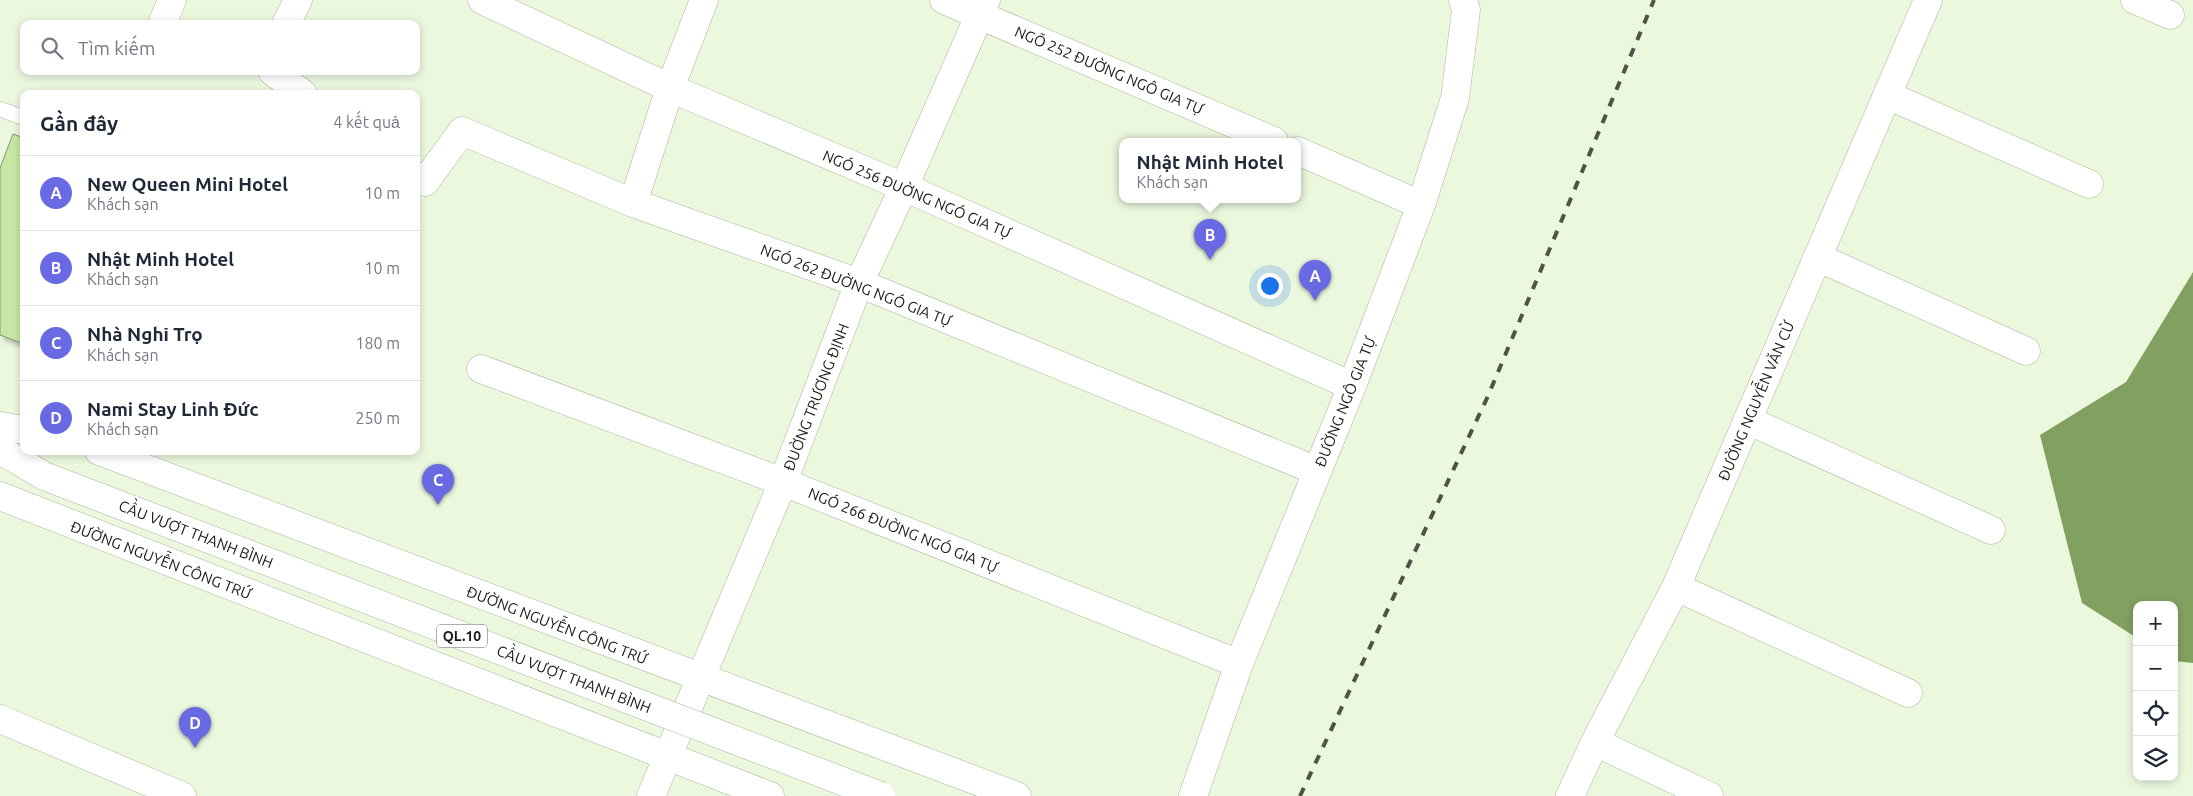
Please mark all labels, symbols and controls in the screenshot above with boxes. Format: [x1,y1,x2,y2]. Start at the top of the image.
search box [20,20,420,75]
street label: NGÕ 252 ĐƯỜNG NGÔ GIA TỰ [1012,22,1207,118]
icon: search [38,34,66,62]
text: Tìm kiếm [78,37,155,59]
text: Gần đây [40,111,118,135]
text: 4 kết quả [333,113,400,131]
popup [1119,138,1301,203]
street label: NGÓ 256 ĐUỜNG NGÓ GIA TỰ [820,146,1014,242]
text: Nhật Minh Hotel [1136,151,1284,173]
text: New Queen Mini Hotel [87,173,288,195]
text: Khách sạn [1136,173,1208,191]
text: A [50,184,62,202]
text: 10 m [364,184,400,202]
text: Khách sạn [87,195,159,213]
pin: B [1194,219,1226,260]
street label: NGÓ 262 ĐUỜNG NGÓ GIA TỰ [758,240,954,329]
text: Nhật Minh Hotel [87,248,234,270]
text: B [51,259,61,277]
text: 10 m [364,259,400,277]
pin: A [1299,260,1331,301]
text: Khách sạn [87,270,159,288]
your location [1257,273,1283,299]
street label: ĐƯỜNG NGUYỄN VĂN CỪ [1711,317,1798,483]
street label: ĐUỜNG TRƯƠNG ĐỊNH [779,321,852,473]
text: Nhà Nghỉ Trọ [87,323,203,345]
text: C [51,334,61,352]
text: 180 m [355,334,400,352]
street label: ĐƯỜNG NGÔ GIA TỰ [1311,334,1379,469]
text: Khách sạn [87,346,159,364]
text: Nami Stay Linh Đức [87,398,259,420]
text: D [50,409,62,427]
text: 250 m [355,409,400,427]
text: Khách sạn [87,420,159,438]
pin: C [422,464,454,505]
street label: NGÓ 266 ĐUỜNG NGÓ GIA TỰ [806,484,1001,576]
street label: CẦU VƯỢT THANH BÌNH [116,493,277,571]
street label: ĐƯỜNG NGUYỄN CÔNG TRỨ [68,514,256,603]
street label: ĐƯỜNG NGUYỄN CÔNG TRỨ [464,579,652,668]
map controls [2133,601,2178,781]
button: + [2133,601,2178,646]
road number: QL.10 [437,624,487,648]
street label: CẦU VƯỢT THANH BÌNH [494,638,655,716]
button: − [2133,646,2178,691]
button: locate [2133,691,2178,736]
pin: D [179,707,211,748]
button: layers [2133,736,2178,781]

